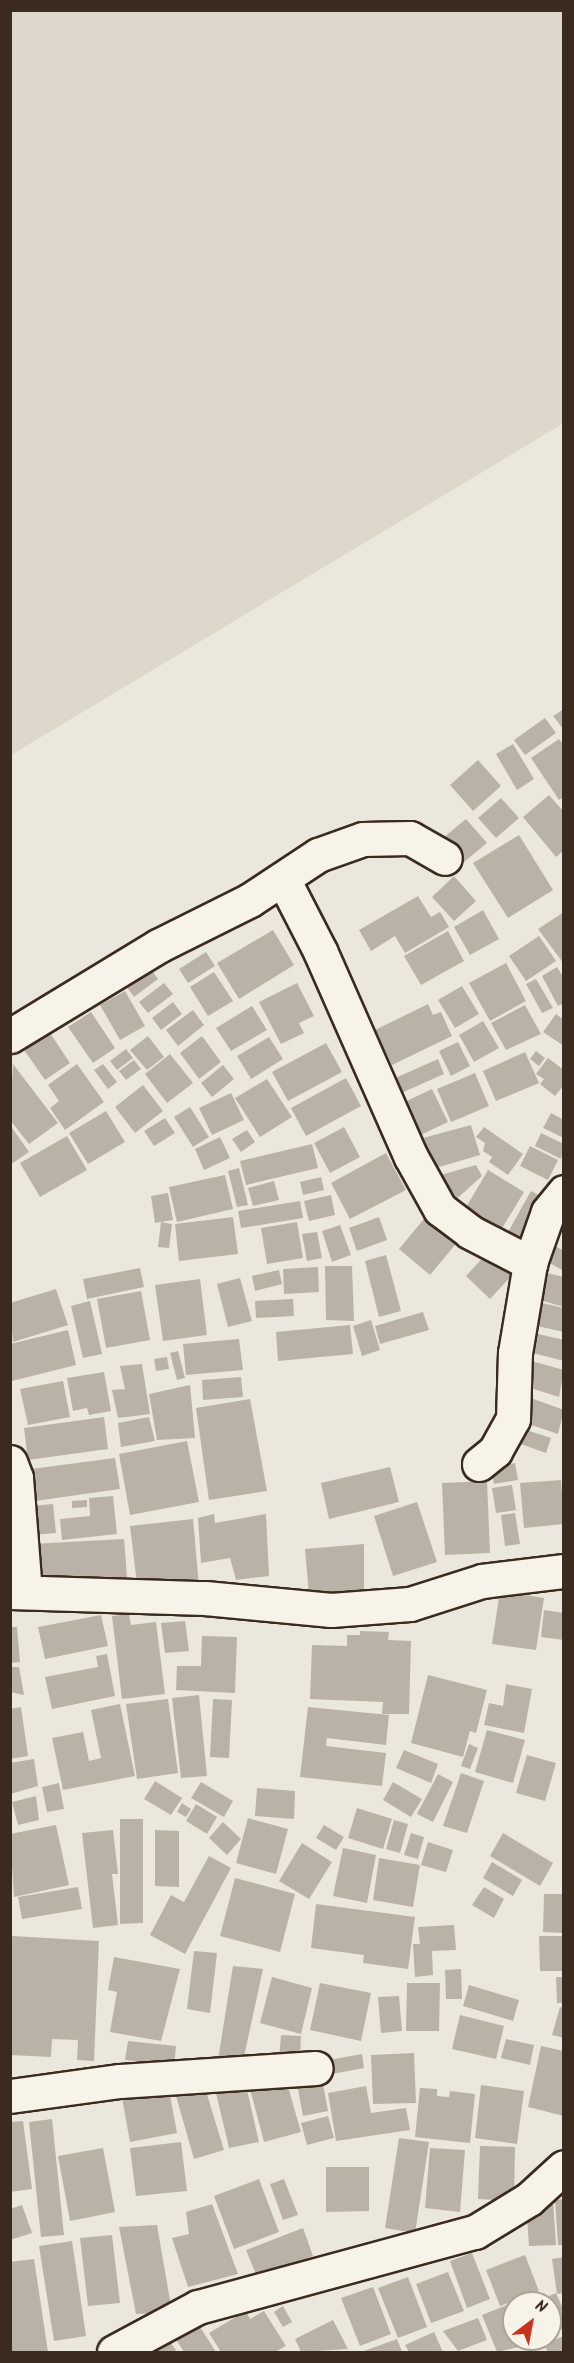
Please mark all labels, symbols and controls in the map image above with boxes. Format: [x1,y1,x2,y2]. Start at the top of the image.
north arrow [502,2291,562,2351]
text: N [530,2294,552,2320]

